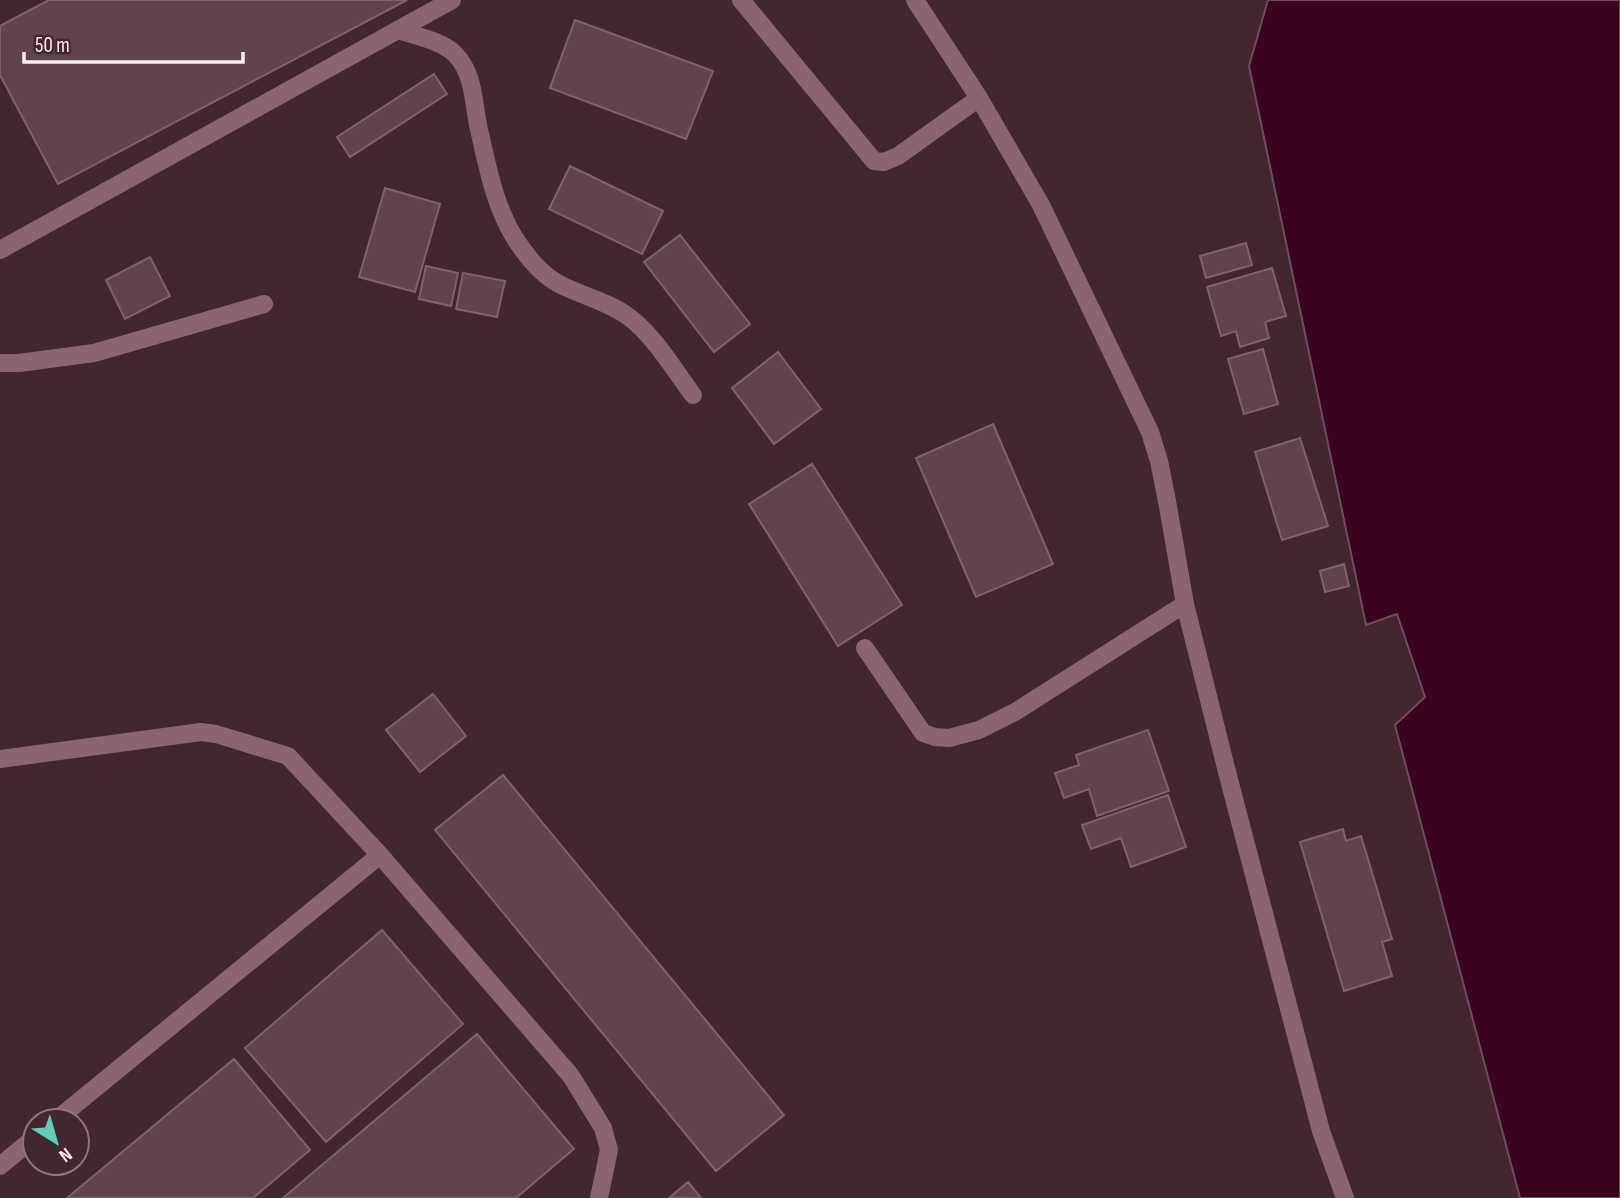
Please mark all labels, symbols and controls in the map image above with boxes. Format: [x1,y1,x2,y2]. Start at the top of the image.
scale bar [24,21,243,65]
text: 50 m [35,33,70,58]
north arrow [21,1107,91,1177]
text: N [54,1142,76,1167]

